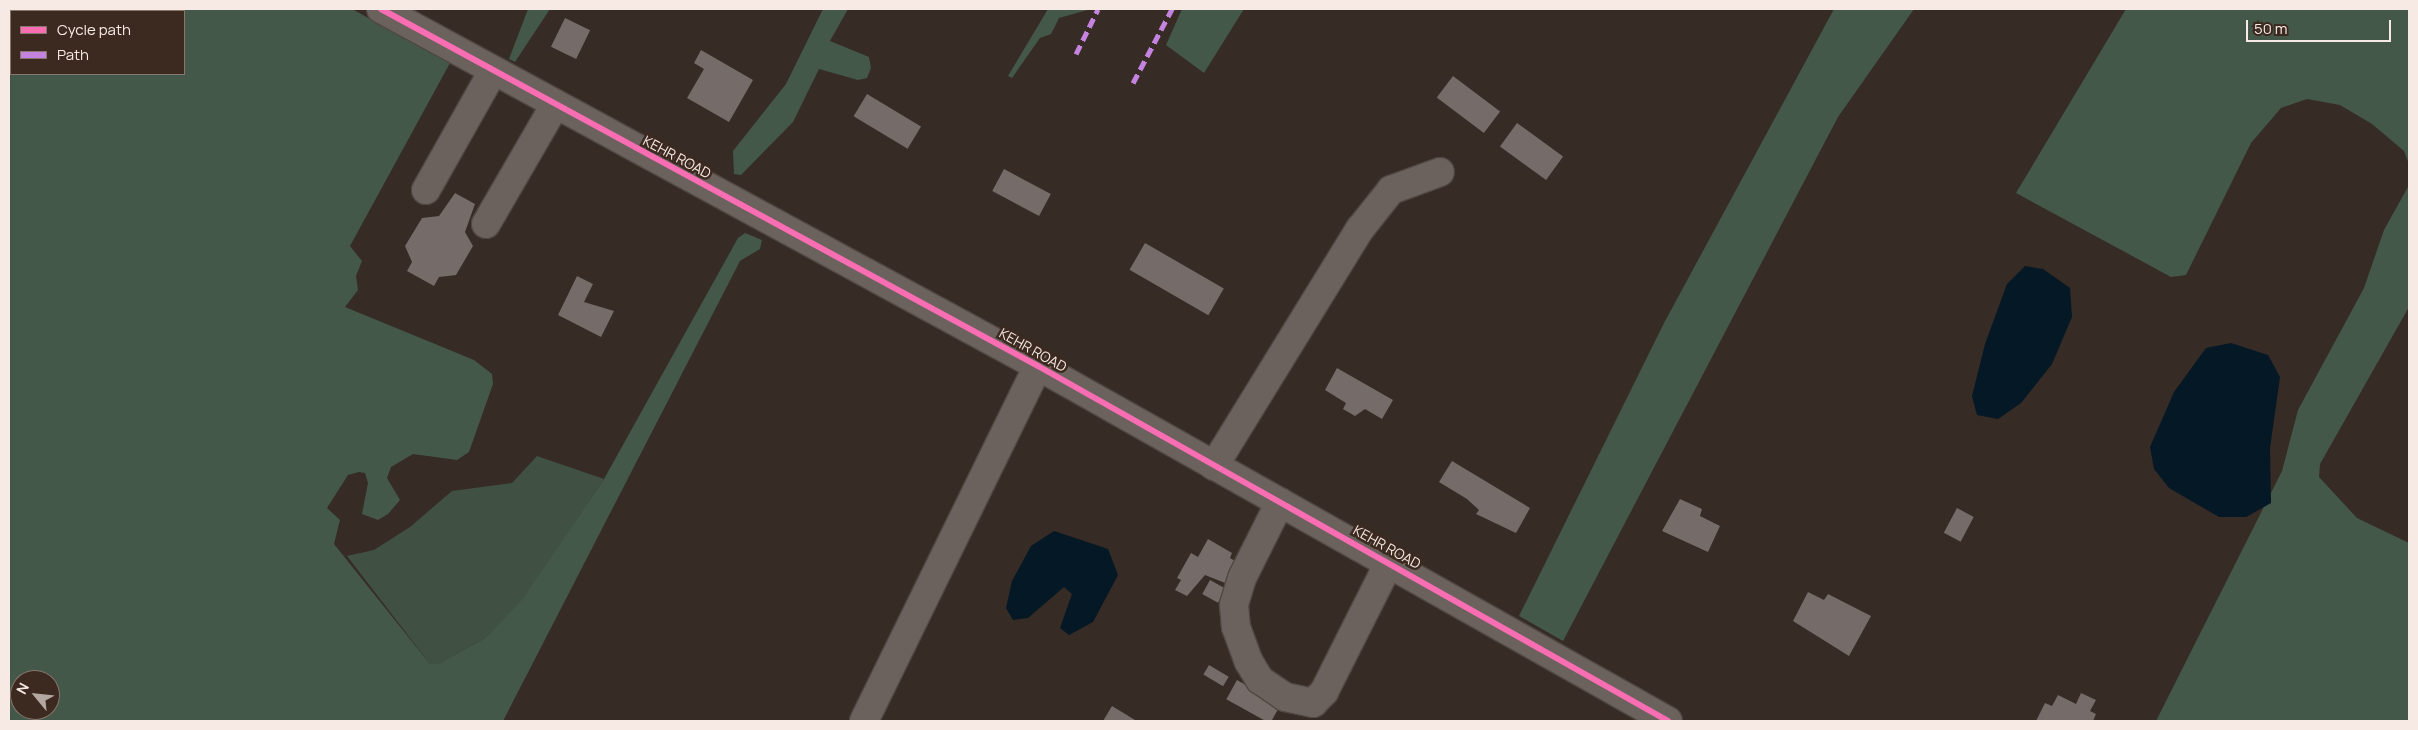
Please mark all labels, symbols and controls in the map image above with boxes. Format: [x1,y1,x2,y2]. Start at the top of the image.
legend [10,10,185,75]
scale bar [2248,10,2393,42]
text: 50 m [2254,18,2288,39]
text: Cycle path [57,19,131,40]
text: Path [57,44,89,65]
street label: KEHR ROAD [640,132,714,182]
street label: KEHR ROAD [996,325,1070,375]
street label: KEHR ROAD [1350,522,1424,572]
north arrow [10,670,60,720]
text: N [11,679,33,697]

